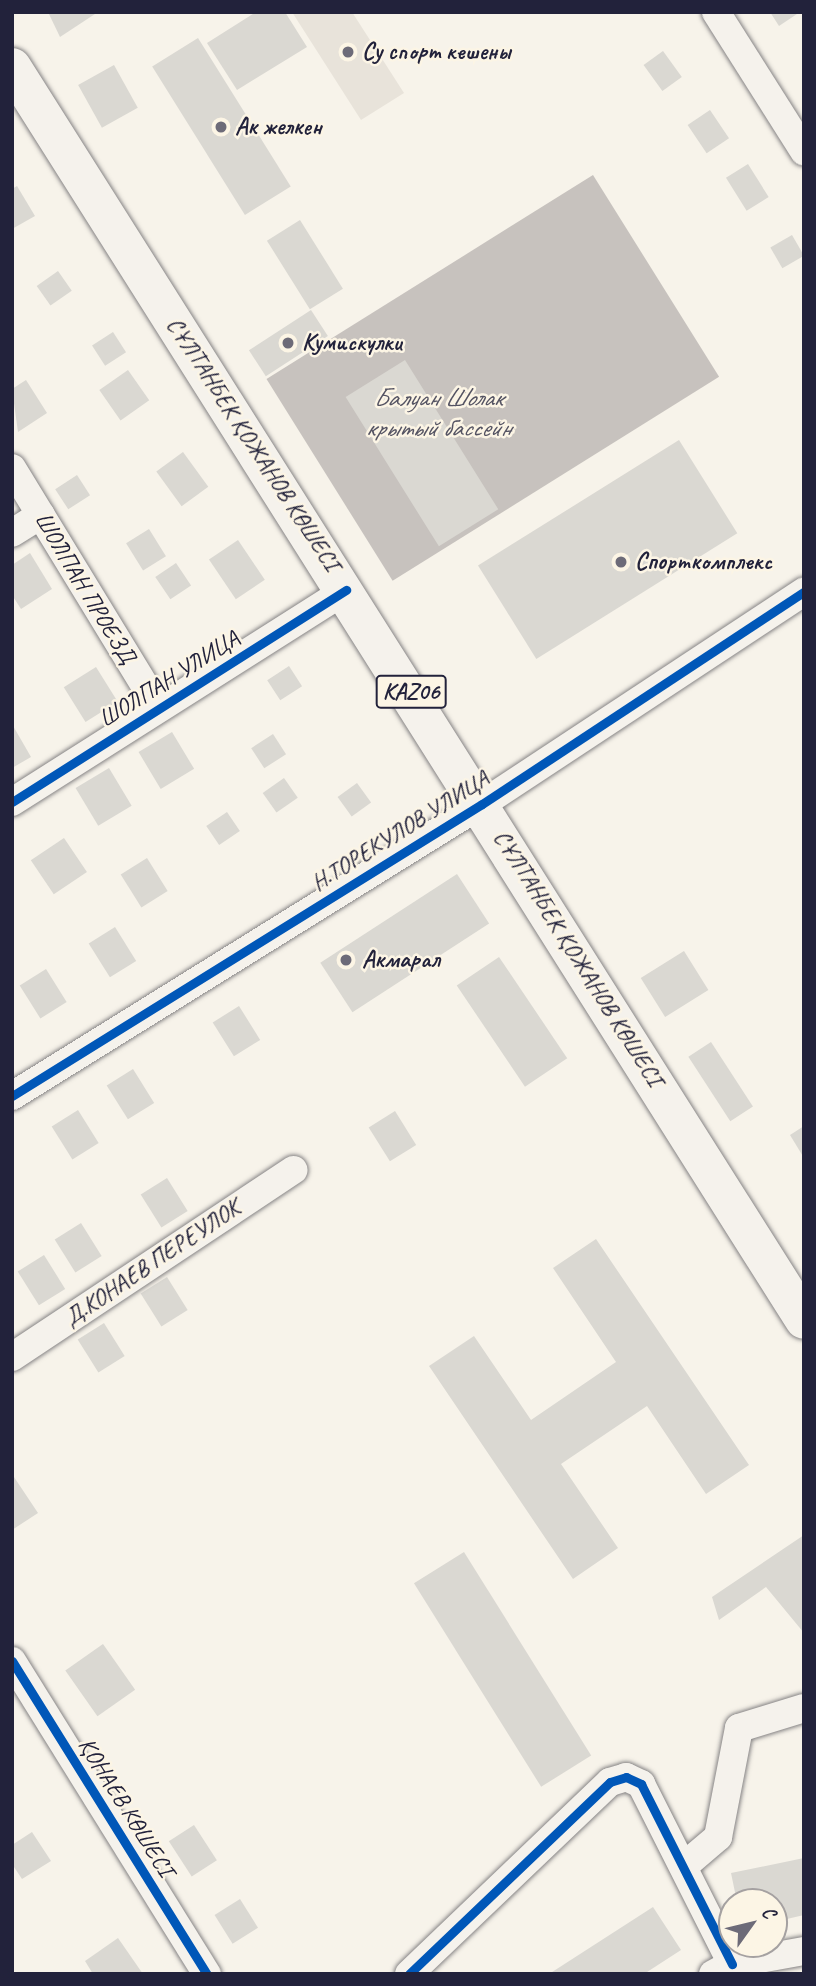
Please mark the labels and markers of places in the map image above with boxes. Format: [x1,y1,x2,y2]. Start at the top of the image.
place label: Су спорт кешены [362,38,509,66]
marker: Су спорт кешены [340,44,356,60]
place label: Ак желкен [235,113,321,141]
marker: Ак желкен [213,119,229,135]
place label: Кумискулки [302,329,402,357]
marker: Кумискулки [280,335,296,351]
place label: Спорткомплекс [635,548,772,576]
marker: Спорткомплекс [613,554,629,570]
place label: Акмарал [362,946,440,974]
marker: Акмарал [336,950,356,970]

